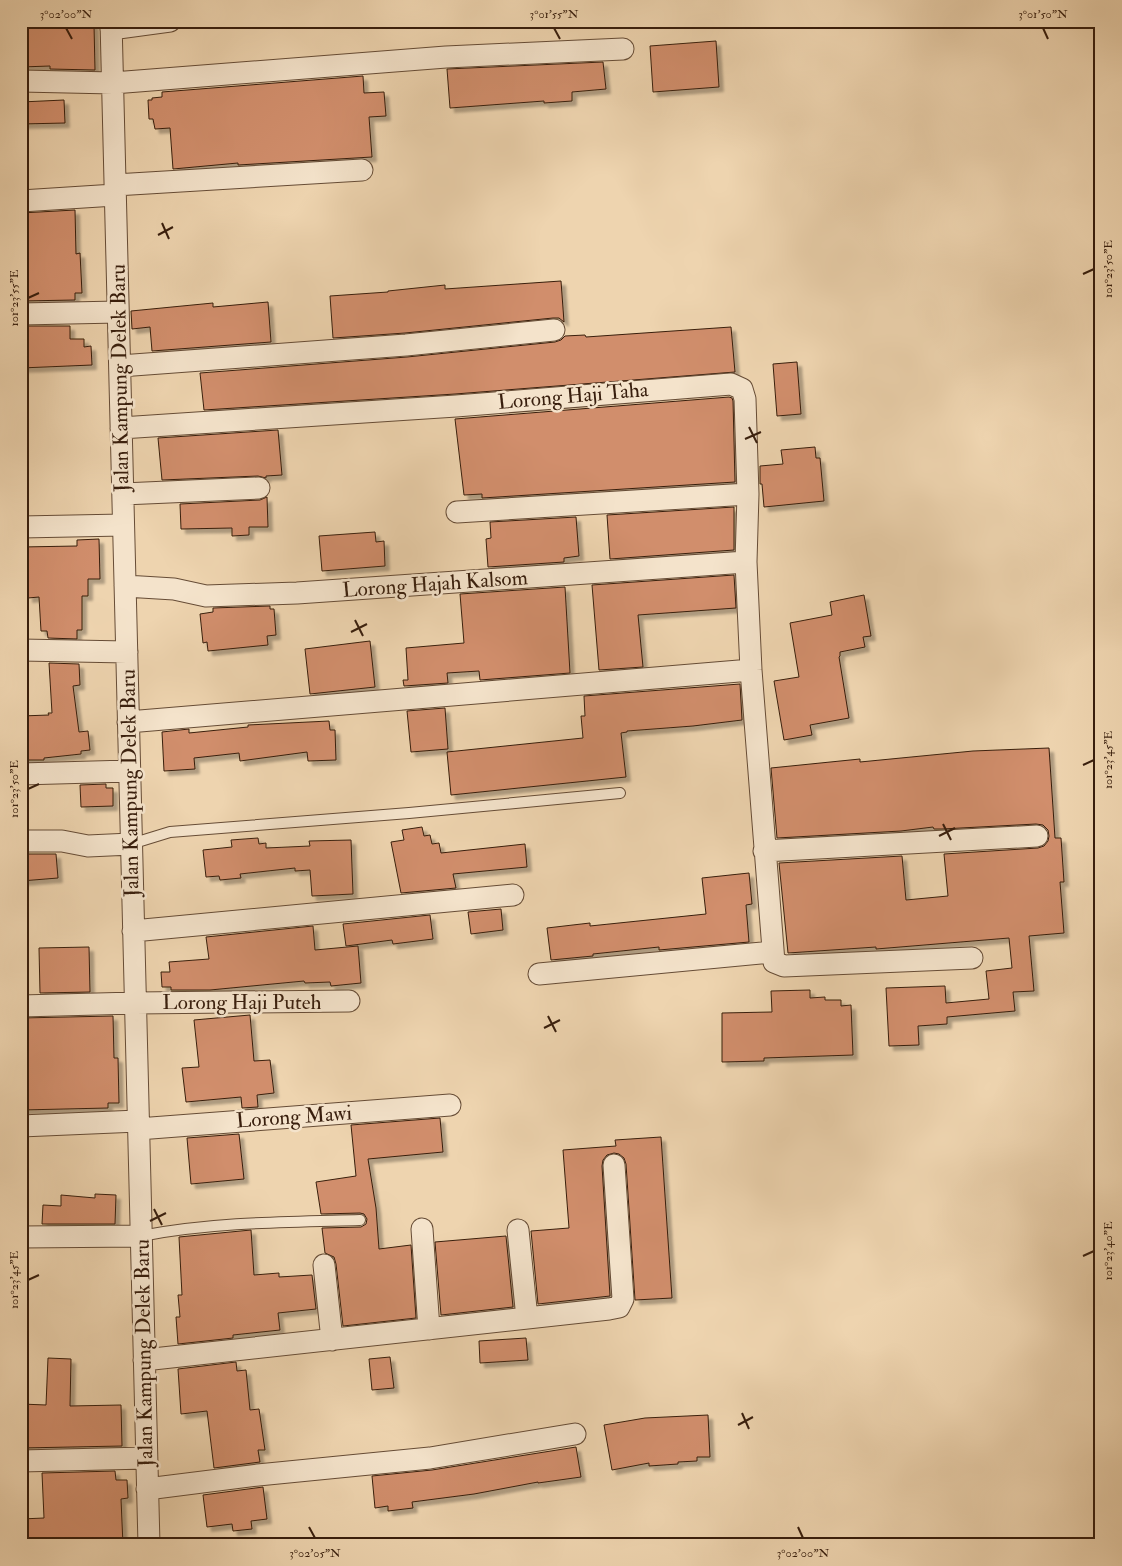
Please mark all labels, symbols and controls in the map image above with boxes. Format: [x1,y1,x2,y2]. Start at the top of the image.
text: 3°02'00"N [40,7,92,22]
text: 3°01'55"N [530,7,579,22]
text: 3°01'50"N [1018,7,1068,22]
text: 101°23'50"E [1101,240,1116,298]
street label: Jalan Kampung Delek Baru [105,264,136,493]
text: 101°23'55"E [7,269,22,327]
street label: Lorong Haji Taha [497,376,650,416]
street label: Lorong Hajah Kalsom [341,564,529,604]
street label: Jalan Kampung Delek Baru [115,669,146,898]
text: 101°23'45"E [1101,731,1116,789]
text: 101°23'50"E [7,760,22,818]
street label: Lorong Haji Puteh [162,989,322,1016]
street label: Lorong Mawi [235,1099,353,1135]
text: 101°23'40"E [1101,1221,1116,1281]
street label: Jalan Kampung Delek Baru [129,1239,160,1468]
text: 101°23'45"E [7,1251,22,1309]
text: 3°02'05"N [289,1546,341,1561]
text: 3°02'00"N [777,1546,829,1561]

